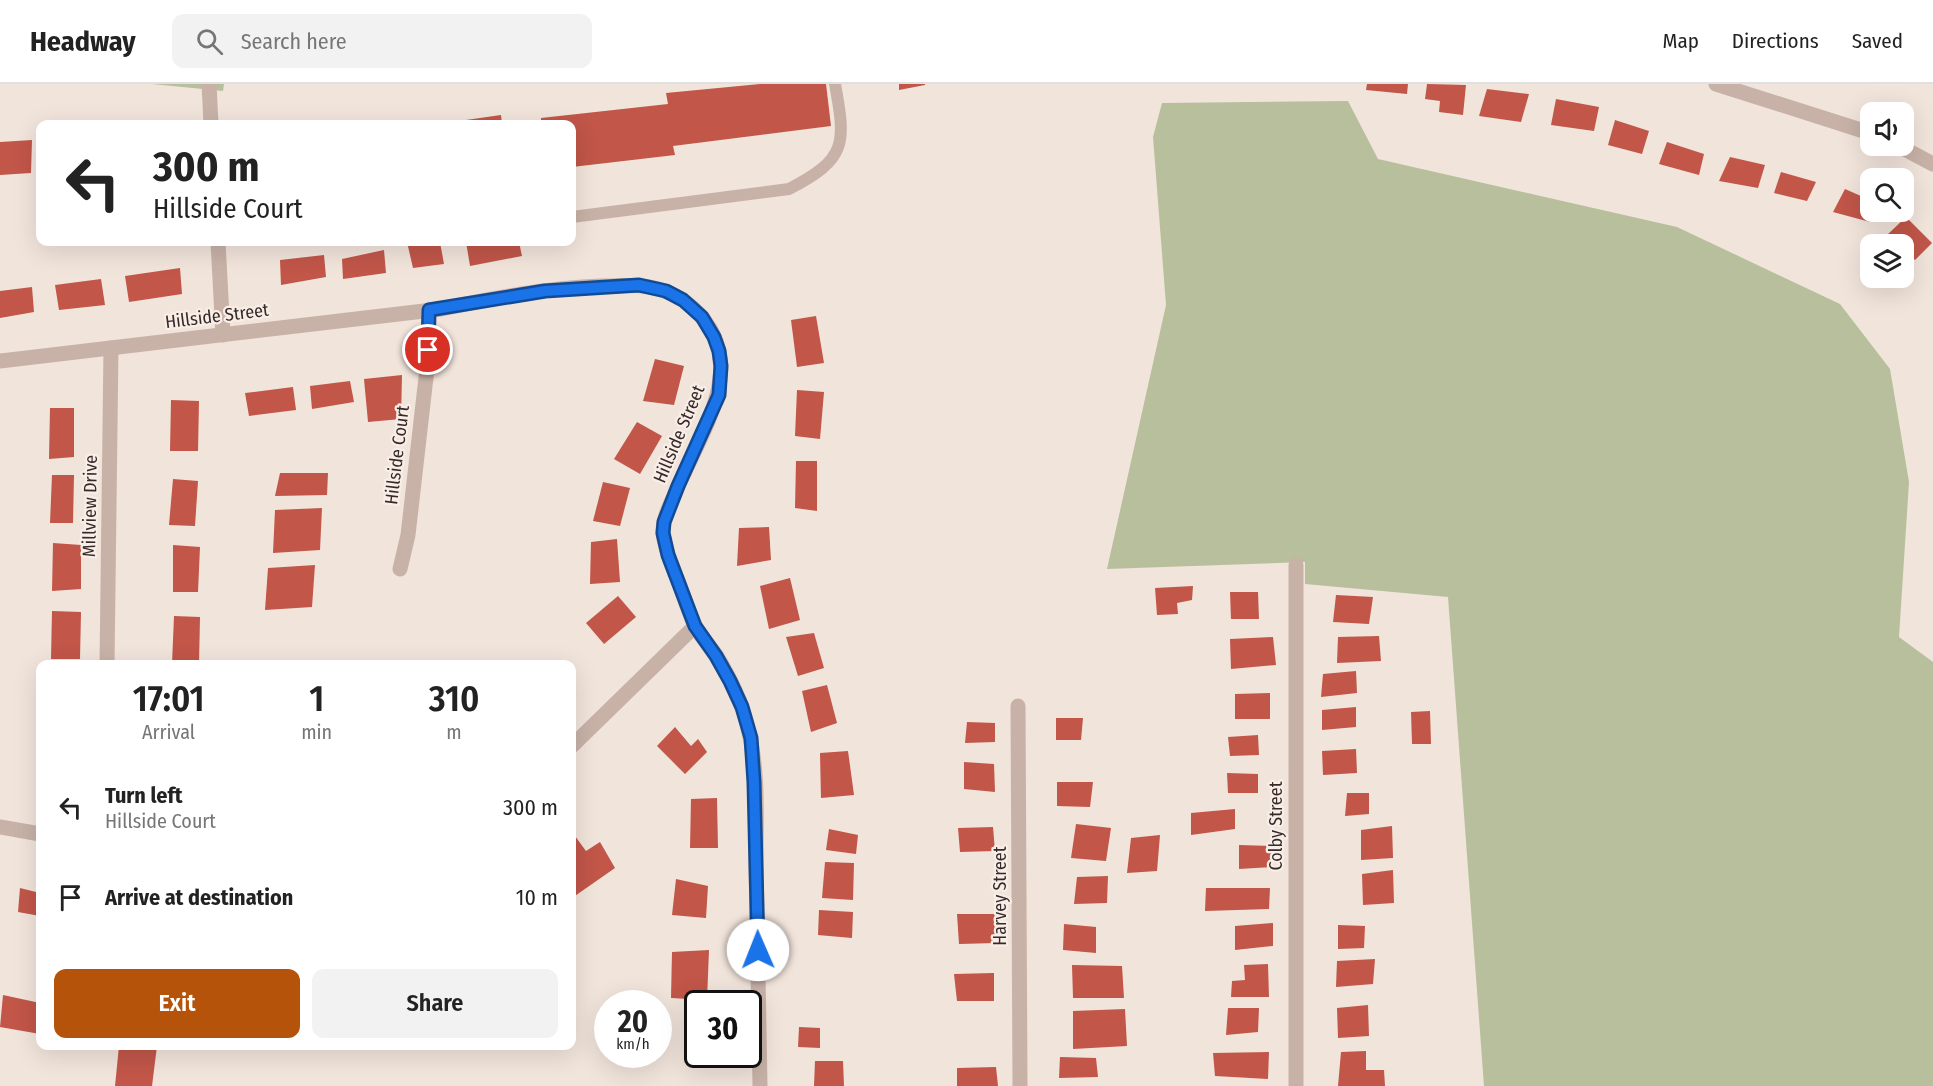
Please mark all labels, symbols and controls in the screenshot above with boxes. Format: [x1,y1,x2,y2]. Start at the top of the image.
search box [172,14,592,68]
text: Headway [30,25,136,58]
icon: search [193,25,226,58]
text: Search here [241,28,347,55]
text: Map [1662,28,1699,54]
text: Directions [1732,28,1819,54]
text: Saved [1852,28,1903,54]
map controls [1860,102,1914,288]
button: sound [1860,102,1914,156]
text: 300 m [153,142,260,192]
icon: left [54,144,132,222]
button: search [1860,168,1914,222]
text: Hillside Court [153,193,303,225]
button: layers [1860,234,1914,288]
street label: Hillside Street [164,299,270,333]
pin [402,324,453,375]
icon: arrive [411,333,444,366]
street label: Hillside Street [649,382,710,486]
street label: Hillside Court [380,404,414,506]
street label: Millview Drive [78,455,102,557]
text: 17:01 [133,677,205,721]
text: 1 [309,677,324,721]
text: 310 [429,677,479,721]
text: Arrival [142,720,195,744]
text: min [301,720,332,744]
text: m [446,720,462,744]
street label: Colby Street [1265,781,1287,871]
text: Turn left [105,782,183,809]
icon: left [54,791,87,824]
text: 300 m [503,794,558,821]
text: Hillside Court [105,809,216,833]
street label: Harvey Street [989,846,1011,946]
icon: arrive [54,881,87,914]
text: Arrive at destination [105,884,293,911]
text: 10 m [516,884,558,911]
position arrow [726,918,790,982]
button: Exit [54,969,300,1038]
button: Share [312,969,558,1038]
speed limit sign: 30 [684,990,762,1068]
text: 20 [618,1004,648,1040]
text: km/h [616,1035,650,1053]

